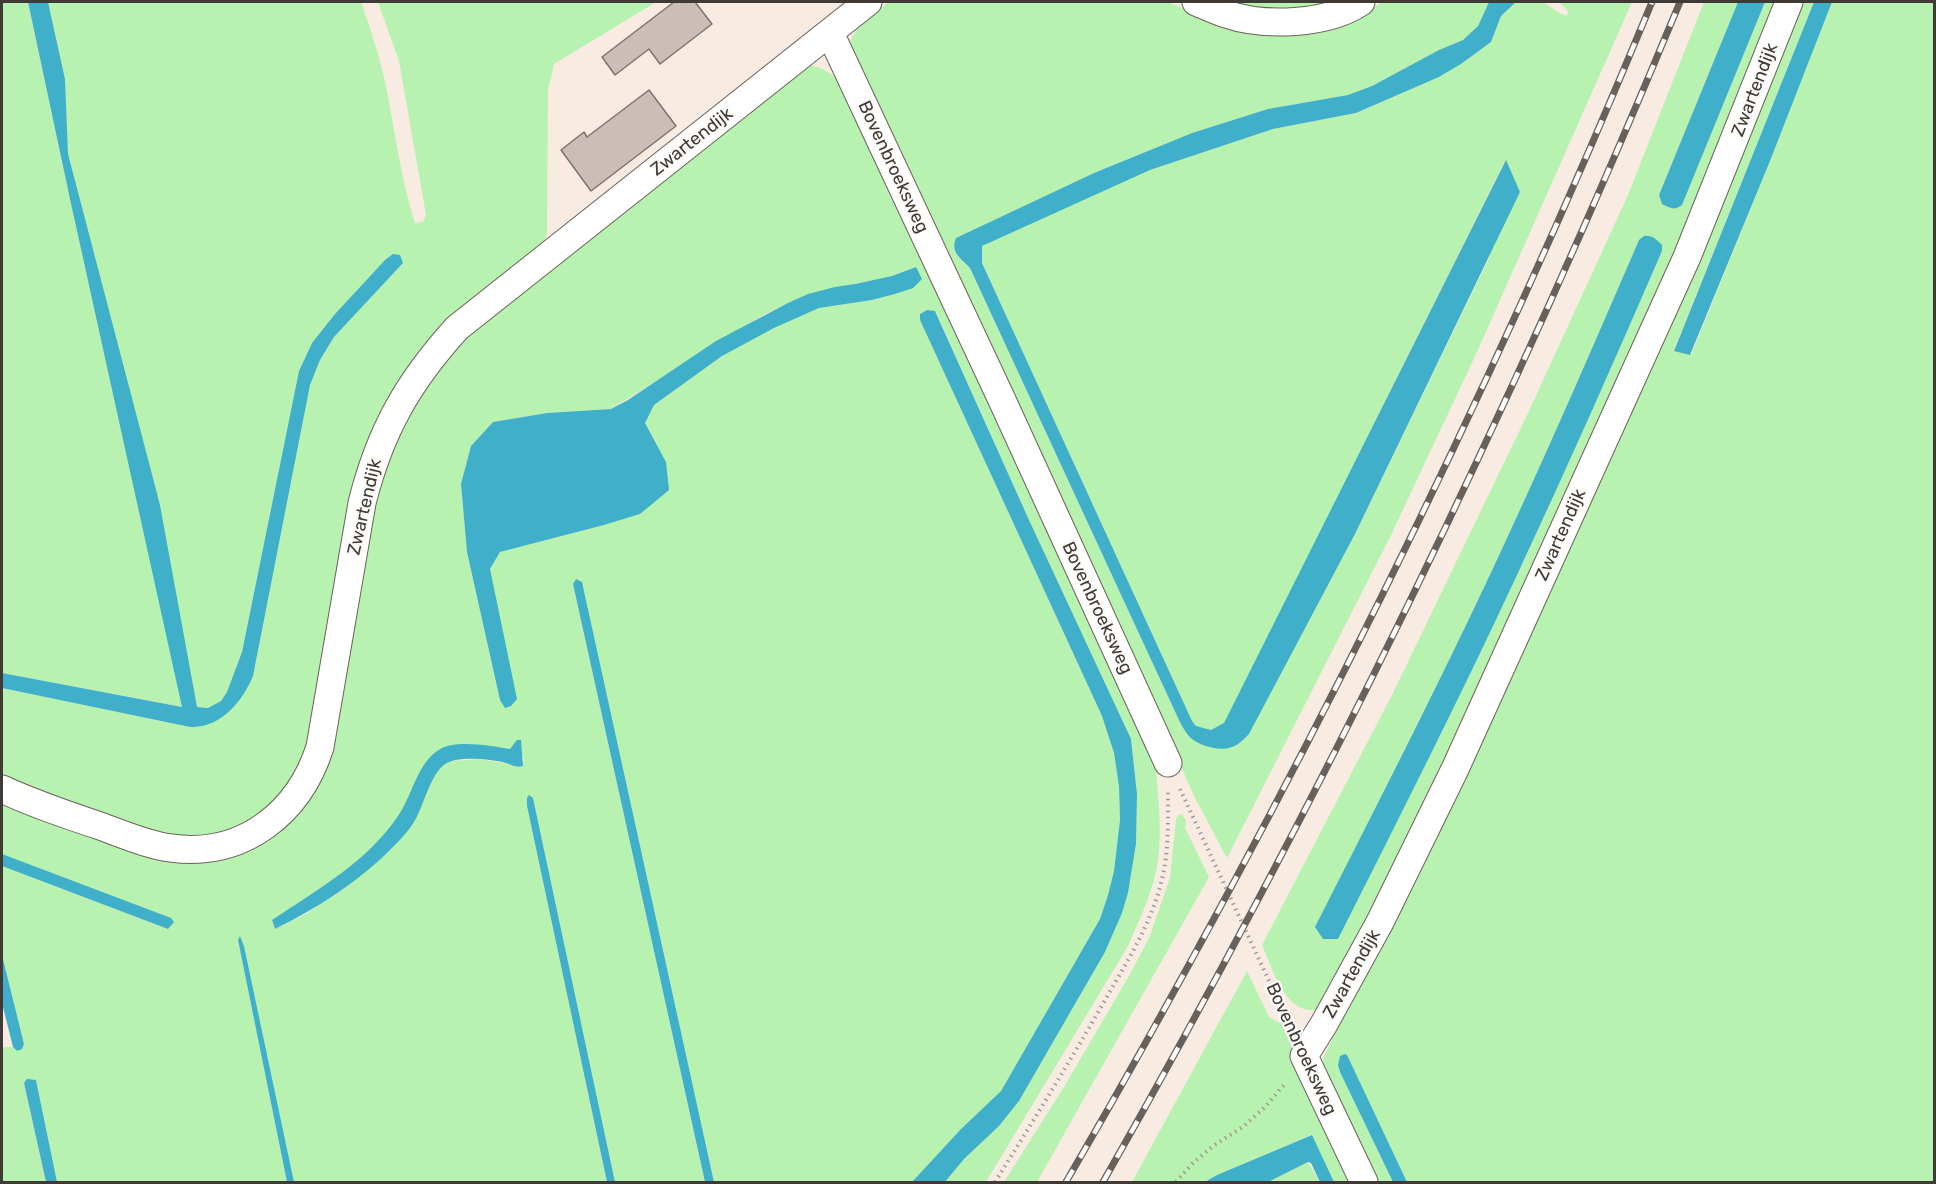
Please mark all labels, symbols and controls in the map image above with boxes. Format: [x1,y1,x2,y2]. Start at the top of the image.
street label: Zwartendijk [1727,40,1783,140]
street label: Bovenbroeksweg [853,97,933,237]
street label: Zwartendijk [647,103,737,181]
street label: Zwartendijk [343,457,387,557]
street label: Zwartendijk [1531,486,1591,584]
street label: Bovenbroeksweg [1057,538,1137,678]
street label: Zwartendijk [1319,926,1385,1022]
street label: Bovenbroeksweg [1261,979,1341,1119]

